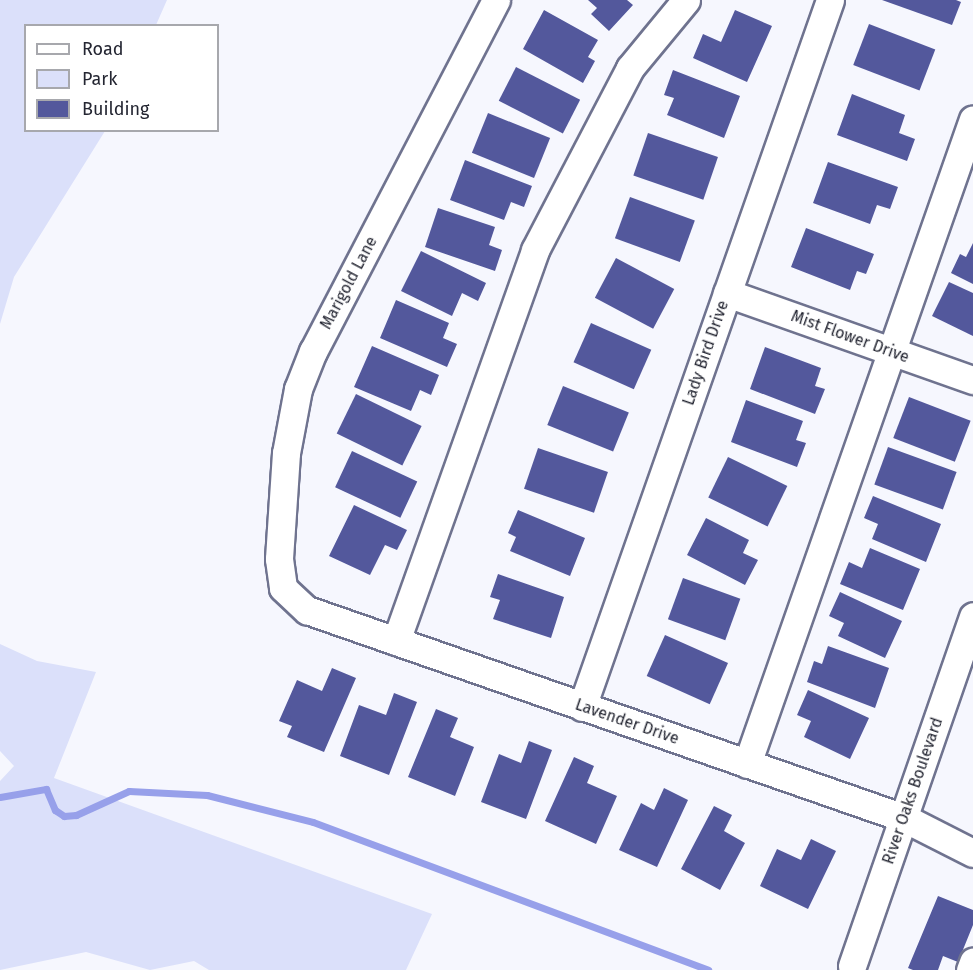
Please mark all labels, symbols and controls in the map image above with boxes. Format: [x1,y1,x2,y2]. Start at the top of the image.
legend [24,24,219,132]
text: Road [82,38,124,60]
text: Park [82,68,117,90]
text: Building [82,98,149,120]
street label: Marigold Lane [317,233,381,333]
street label: Lady Bird Drive [679,298,733,408]
street label: Mist Flower Drive [788,307,912,367]
street label: Lavender Drive [573,695,681,749]
street label: River Oaks Boulevard [879,715,947,867]

